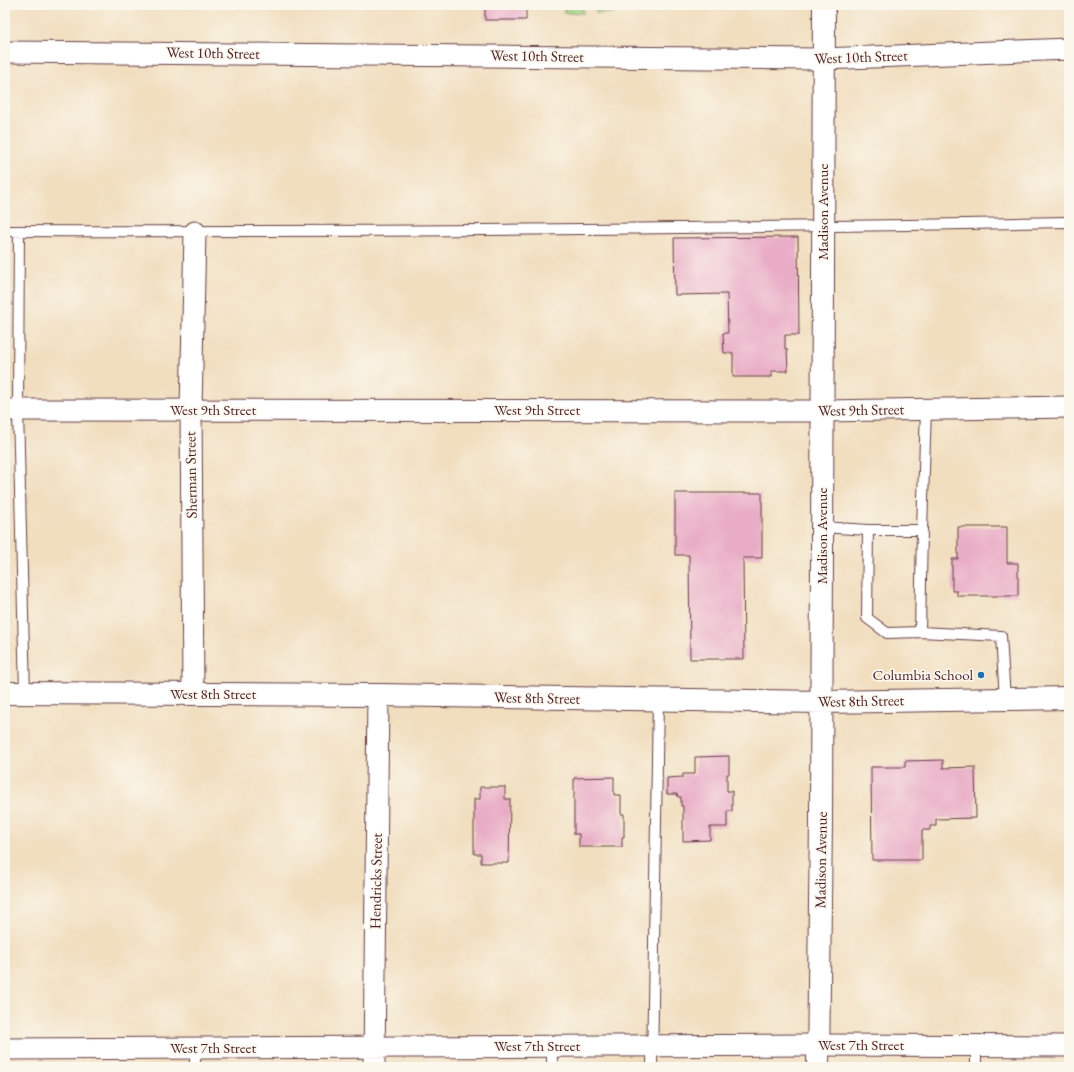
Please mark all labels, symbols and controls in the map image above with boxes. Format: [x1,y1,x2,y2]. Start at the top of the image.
street label: West 10th Street [166,42,260,63]
street label: West 10th Street [490,45,584,66]
street label: West 10th Street [814,45,908,68]
street label: Madison Avenue [813,164,832,260]
street label: West 9th Street [818,399,905,420]
street label: West 9th Street [170,400,256,419]
street label: West 9th Street [494,400,580,419]
street label: Sherman Street [180,431,201,519]
street label: Madison Avenue [812,488,831,584]
place label: Columbia School [873,665,973,684]
marker: Columbia School [976,670,986,680]
street label: West 8th Street [170,684,256,703]
street label: West 8th Street [494,687,581,708]
street label: West 8th Street [818,690,905,711]
street label: Madison Avenue [810,811,831,909]
street label: Hendricks Street [365,832,386,929]
street label: West 7th Street [818,1035,904,1054]
street label: West 7th Street [494,1036,580,1055]
street label: West 7th Street [170,1038,256,1057]

